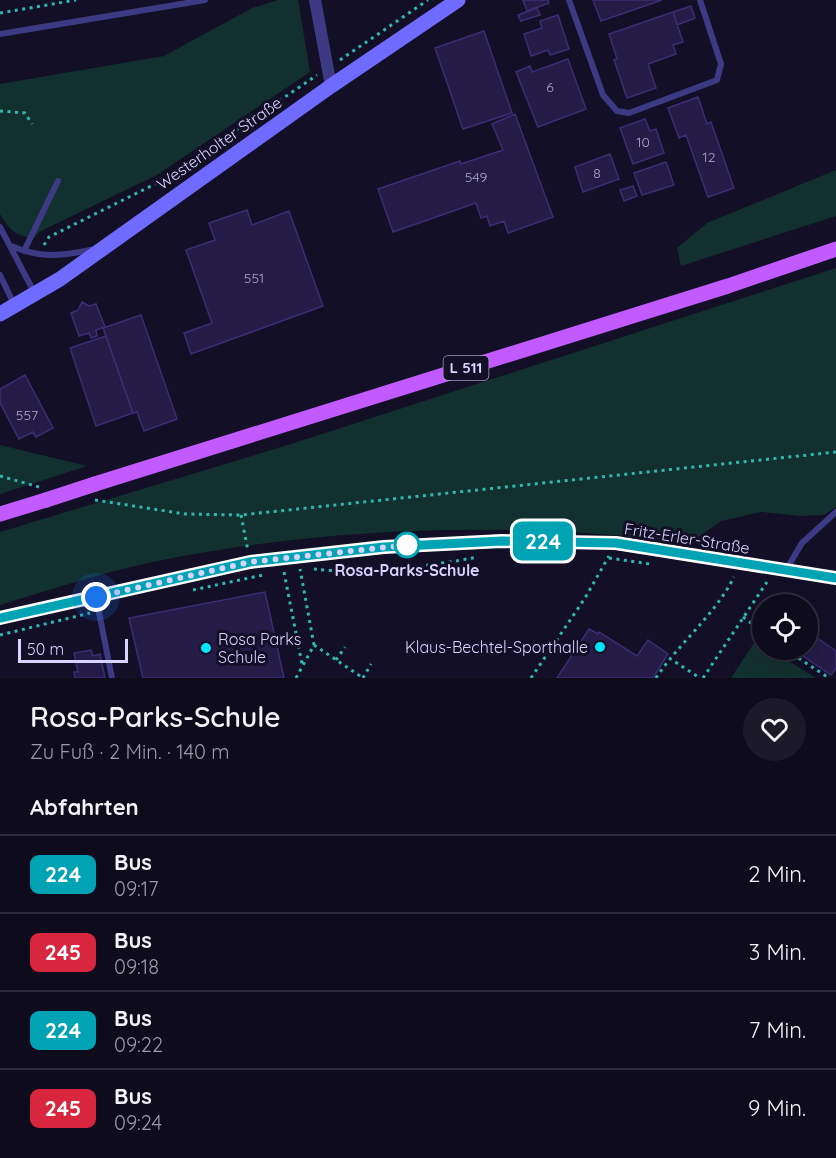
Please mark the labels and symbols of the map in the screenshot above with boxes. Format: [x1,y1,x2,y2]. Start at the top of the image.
house number: 6 [546,78,554,96]
street label: Westerholter Straße [152,92,286,194]
house number: 10 [636,133,650,151]
house number: 12 [703,148,716,166]
house number: 8 [593,164,601,182]
house number: 549 [465,168,487,186]
house number: 551 [244,269,264,287]
road number: L 511 [444,356,488,380]
house number: 557 [16,406,38,424]
street label: Fritz-Erler-Straße [623,518,751,558]
line badge: 224 [508,522,578,560]
marker: Rosa-Parks-Schule [394,532,420,558]
place label: Rosa-Parks-Schule [335,560,480,580]
your location [81,582,111,612]
place label: Rosa Parks Schule [218,629,301,667]
scale bar [18,636,128,664]
place label: Klaus-Bechtel-Sporthalle [405,637,588,657]
marker: Klaus-Bechtel-Sporthalle [593,640,607,654]
marker: Rosa Parks Schule [199,641,213,655]

